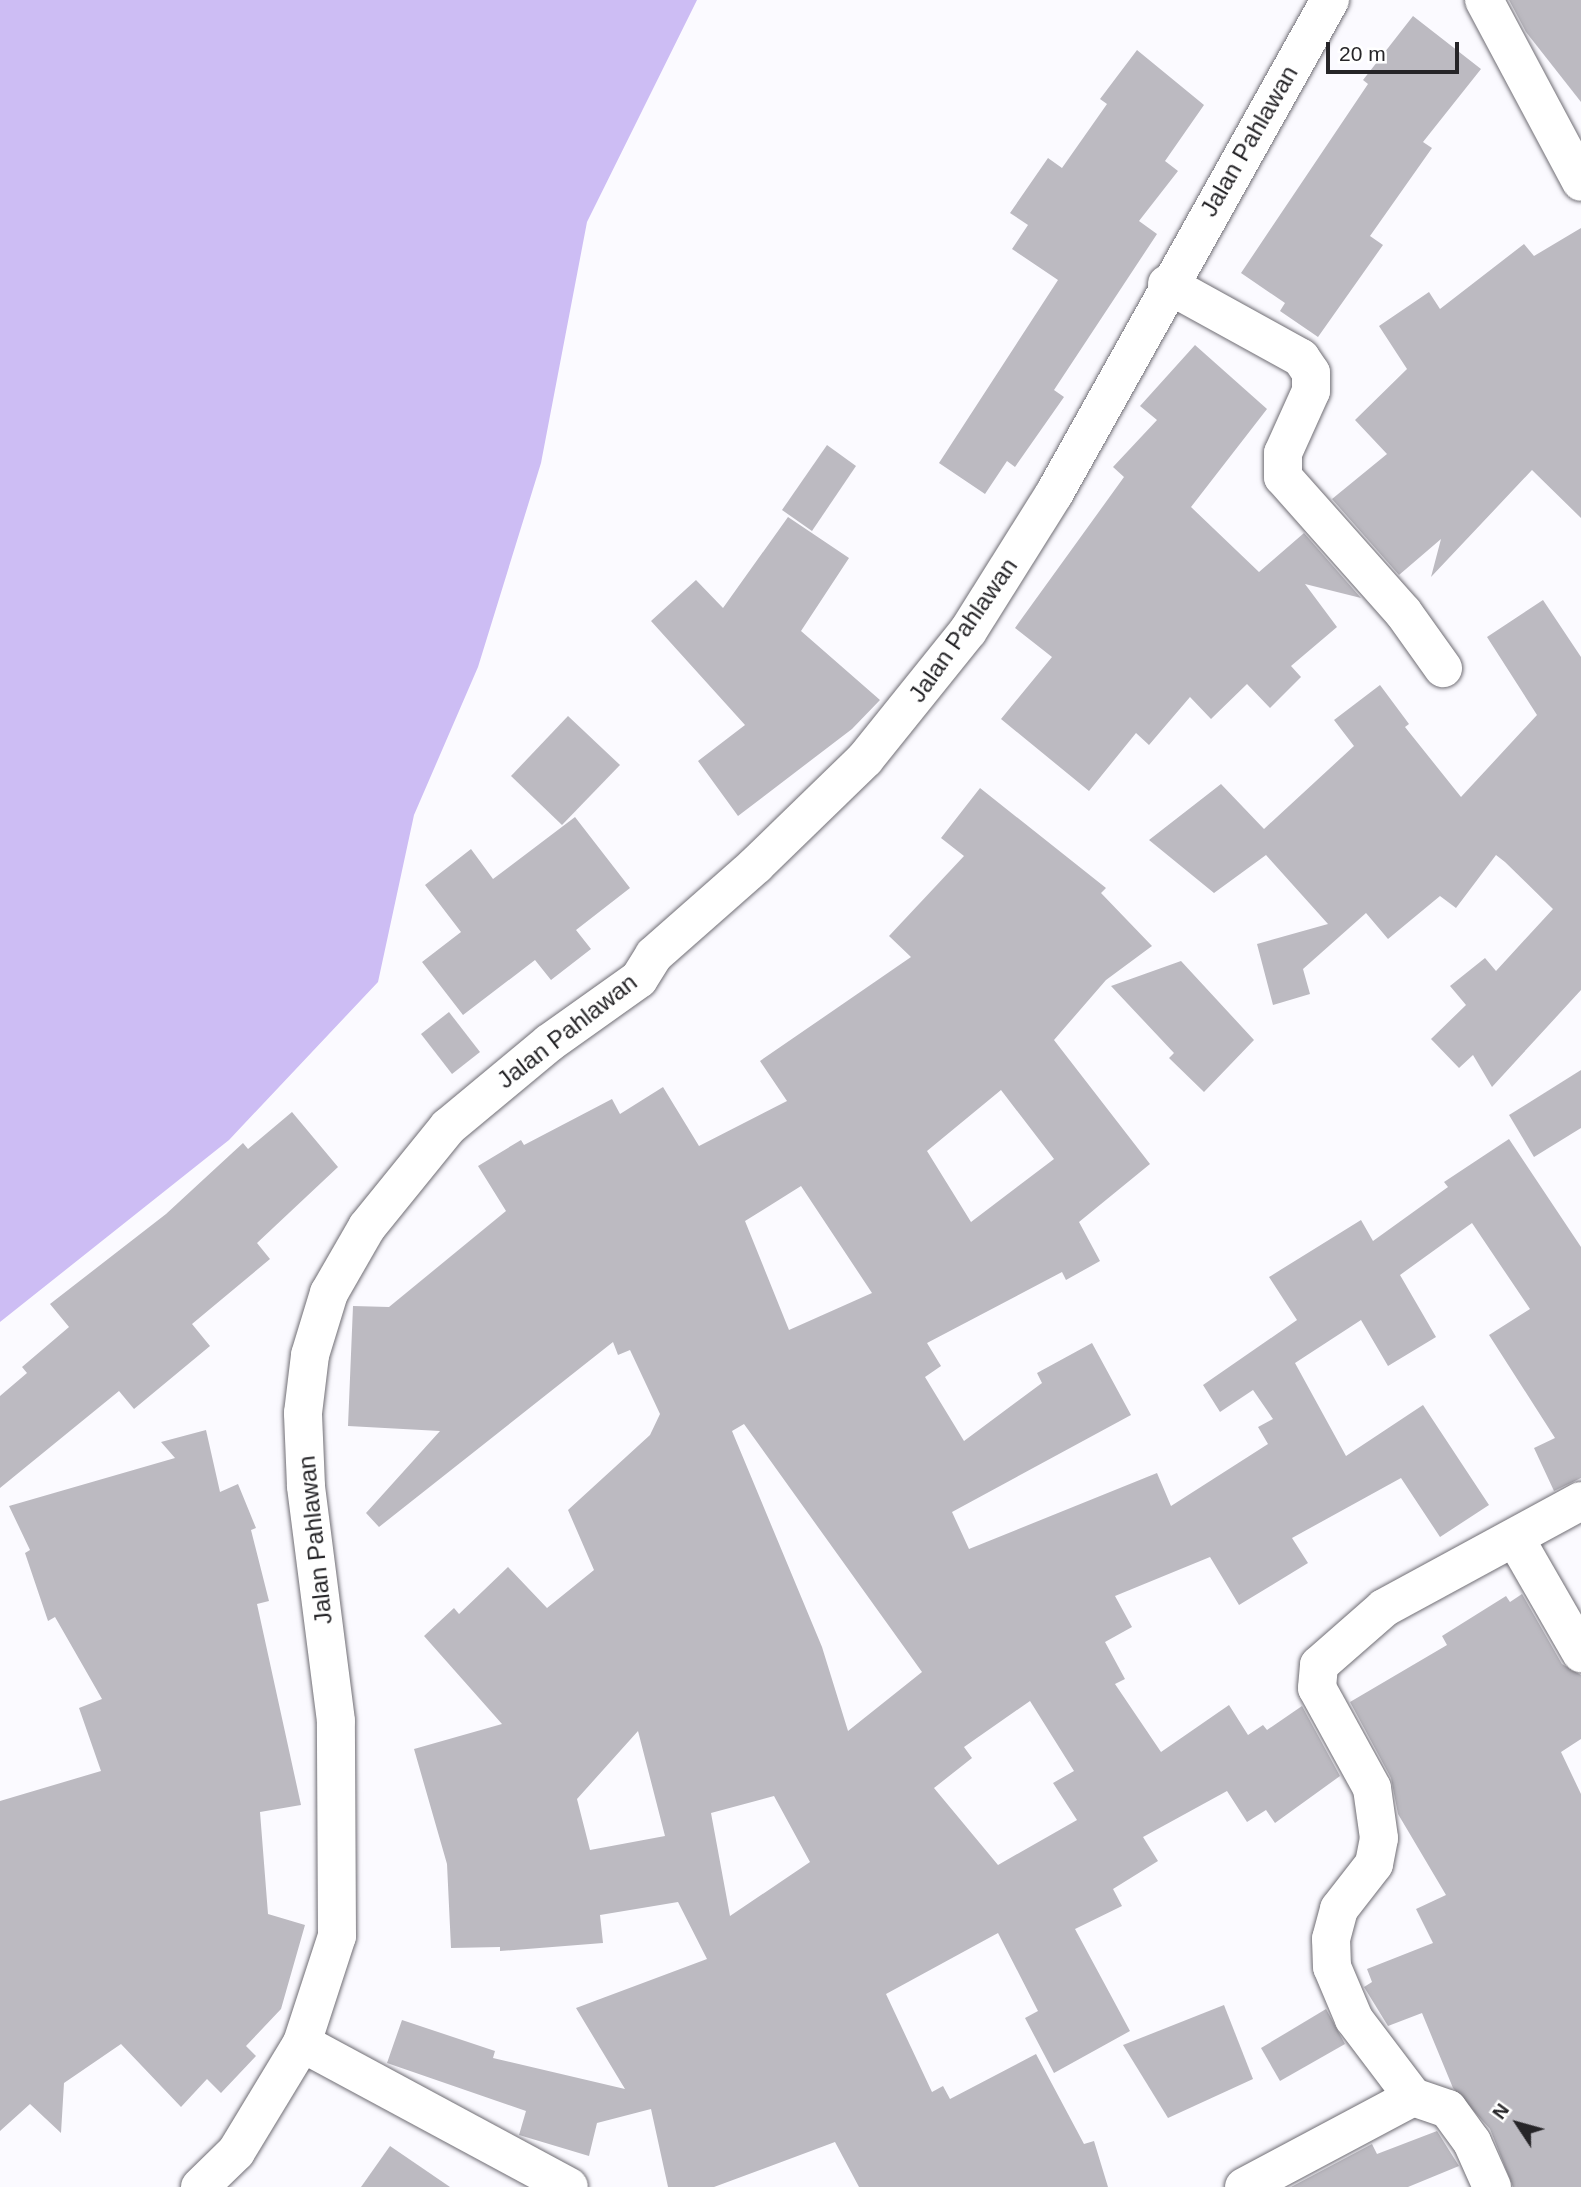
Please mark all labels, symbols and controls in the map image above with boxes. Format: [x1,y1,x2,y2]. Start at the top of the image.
scale bar [1329,28,1462,72]
text: 20 m [1339,42,1386,65]
street label: Jalan Pahlawan [1194,60,1304,222]
street label: Jalan Pahlawan [903,552,1023,708]
street label: Jalan Pahlawan [491,967,643,1095]
street label: Jalan Pahlawan [292,1454,338,1626]
north arrow [1483,2089,1553,2159]
text: N [1488,2100,1513,2123]

